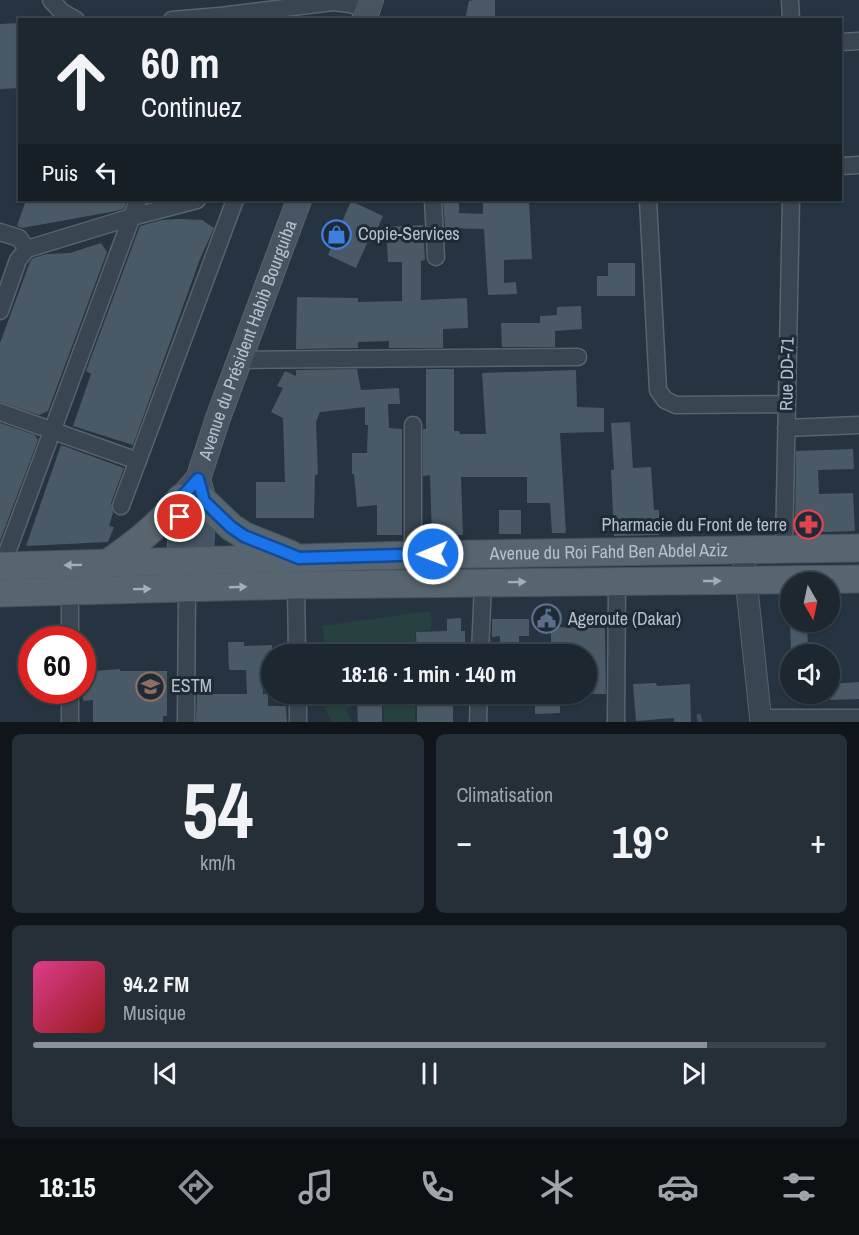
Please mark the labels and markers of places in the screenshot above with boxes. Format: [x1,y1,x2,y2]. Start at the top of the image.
shop icon: Copie-Services [321,218,353,250]
place label: Copie-Services [358,221,460,246]
pin [154,491,205,542]
pharmacy icon: Pharmacie du Front de terre [792,509,824,541]
place label: Pharmacie du Front de terre [602,512,787,537]
public building icon: Ageroute (Dakar) [531,603,563,635]
place label: Ageroute (Dakar) [567,606,681,631]
school or university icon: ESTM [134,670,166,702]
place label: ESTM [171,673,212,698]

